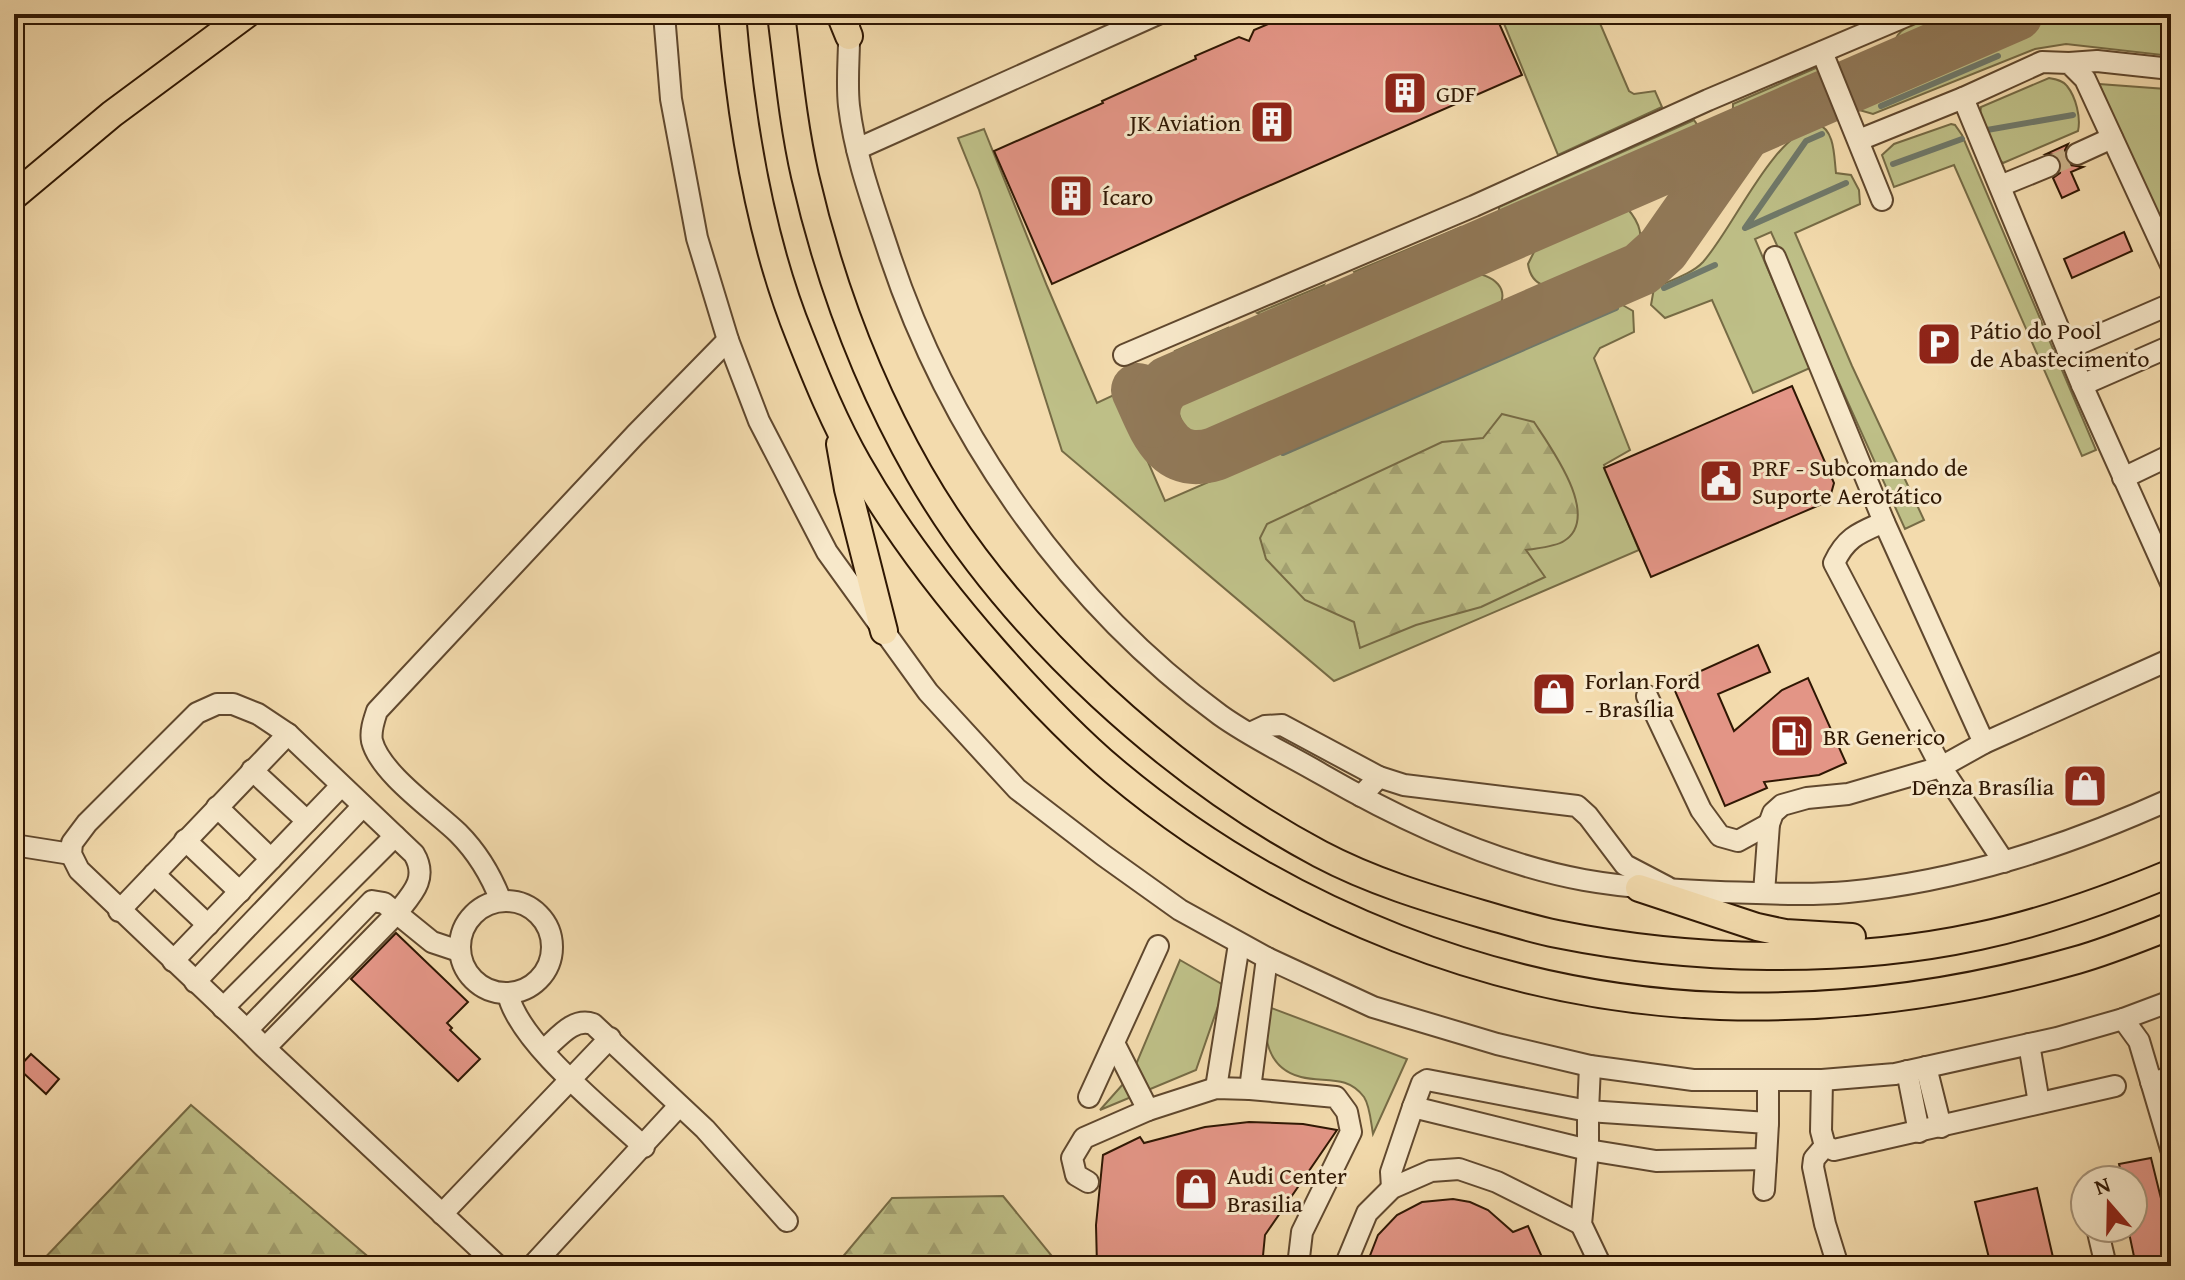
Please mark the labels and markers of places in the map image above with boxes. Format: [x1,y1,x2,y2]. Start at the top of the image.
building icon: GDF [1381,69,1429,117]
place label: GDF [1436,76,1476,111]
building icon: JK Aviation [1248,98,1296,146]
place label: JK Aviation [1127,105,1242,140]
building icon: Ícaro [1047,172,1095,220]
place label: Ícaro [1102,179,1153,214]
place label: Pátio do Pool de Abastecimento [1970,313,2149,376]
parking icon: Pátio do Pool de Abastecimento [1915,320,1963,368]
place label: PRF - Subcomando de Suporte Aerotático [1752,450,1968,513]
public building icon: PRF - Subcomando de Suporte Aerotático [1697,457,1745,505]
place label: Forlan Ford - Brasília [1585,663,1700,726]
shop icon: Forlan Ford - Brasília [1530,670,1578,718]
fuel station icon: BR Generico [1768,712,1816,760]
place label: BR Generico [1823,719,1945,754]
shop icon: Denza Brasília [2061,762,2109,810]
place label: Denza Brasília [1912,769,2055,804]
place label: Audi Center Brasilia [1227,1158,1347,1221]
shop icon: Audi Center Brasilia [1172,1165,1220,1213]

